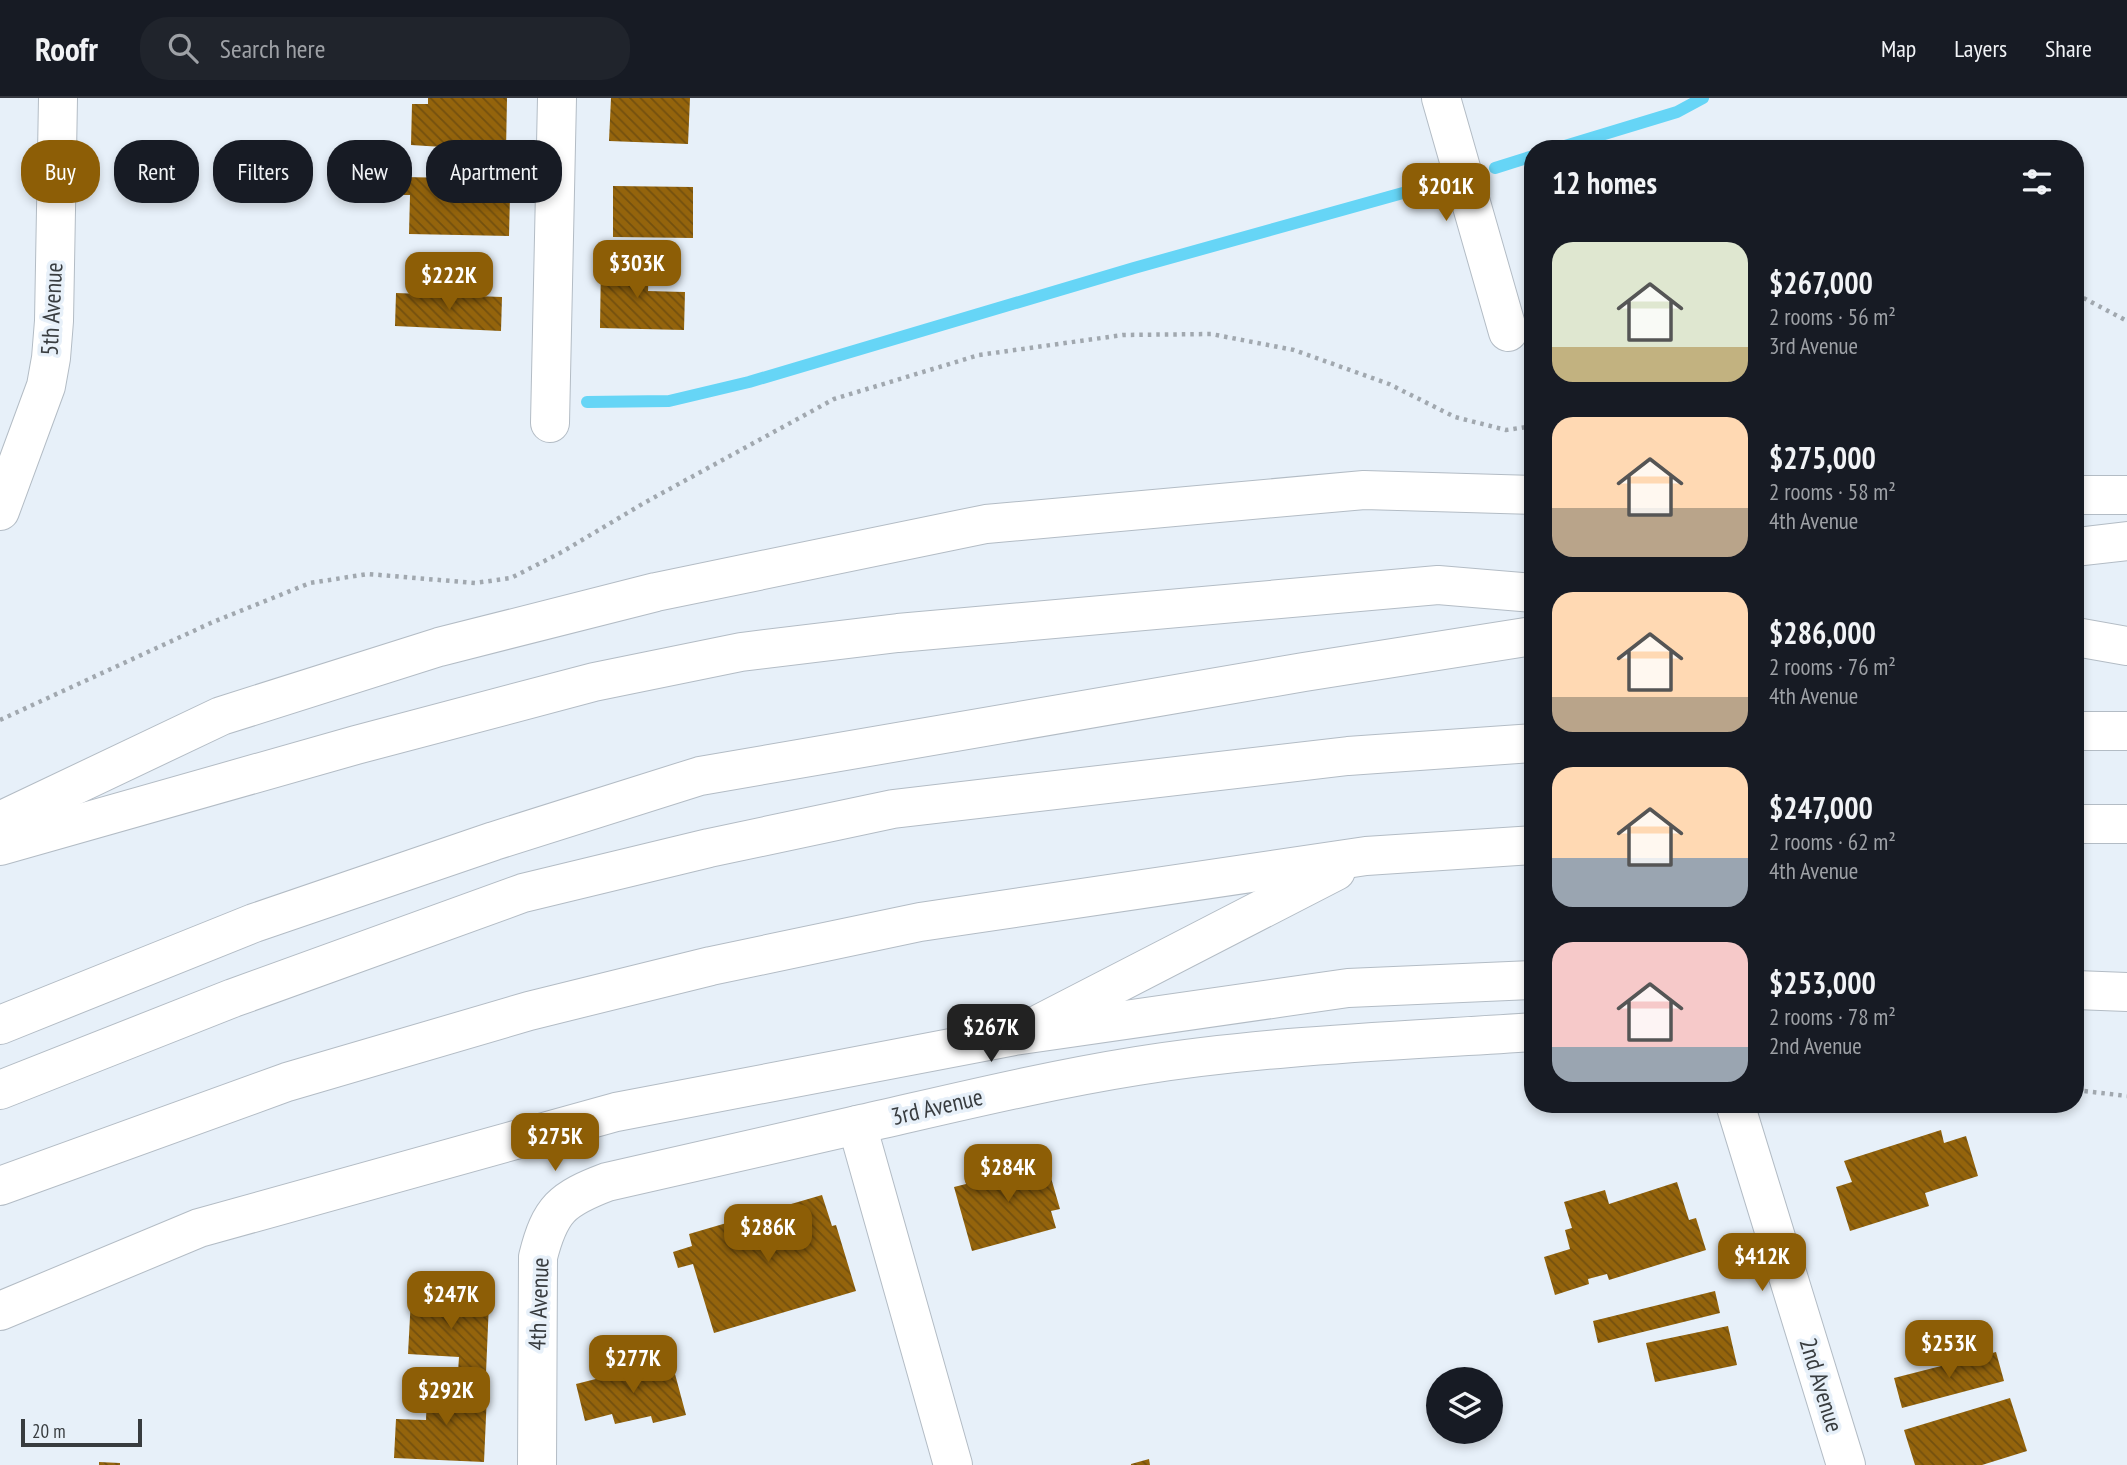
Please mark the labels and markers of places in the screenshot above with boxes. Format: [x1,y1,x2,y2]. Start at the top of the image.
pin: $201K [1397,164,1495,223]
pin: $303K [588,240,686,300]
pin: $222K [400,252,498,312]
pin: $267K [942,1004,1040,1064]
pin: $275K [506,1114,604,1173]
pin: $284K [959,1144,1057,1204]
pin: $286K [719,1204,817,1264]
pin: $412K [1713,1234,1811,1293]
pin: $247K [402,1272,500,1331]
pin: $253K [1900,1320,1998,1380]
pin: $277K [584,1336,682,1395]
pin: $292K [397,1368,495,1427]

